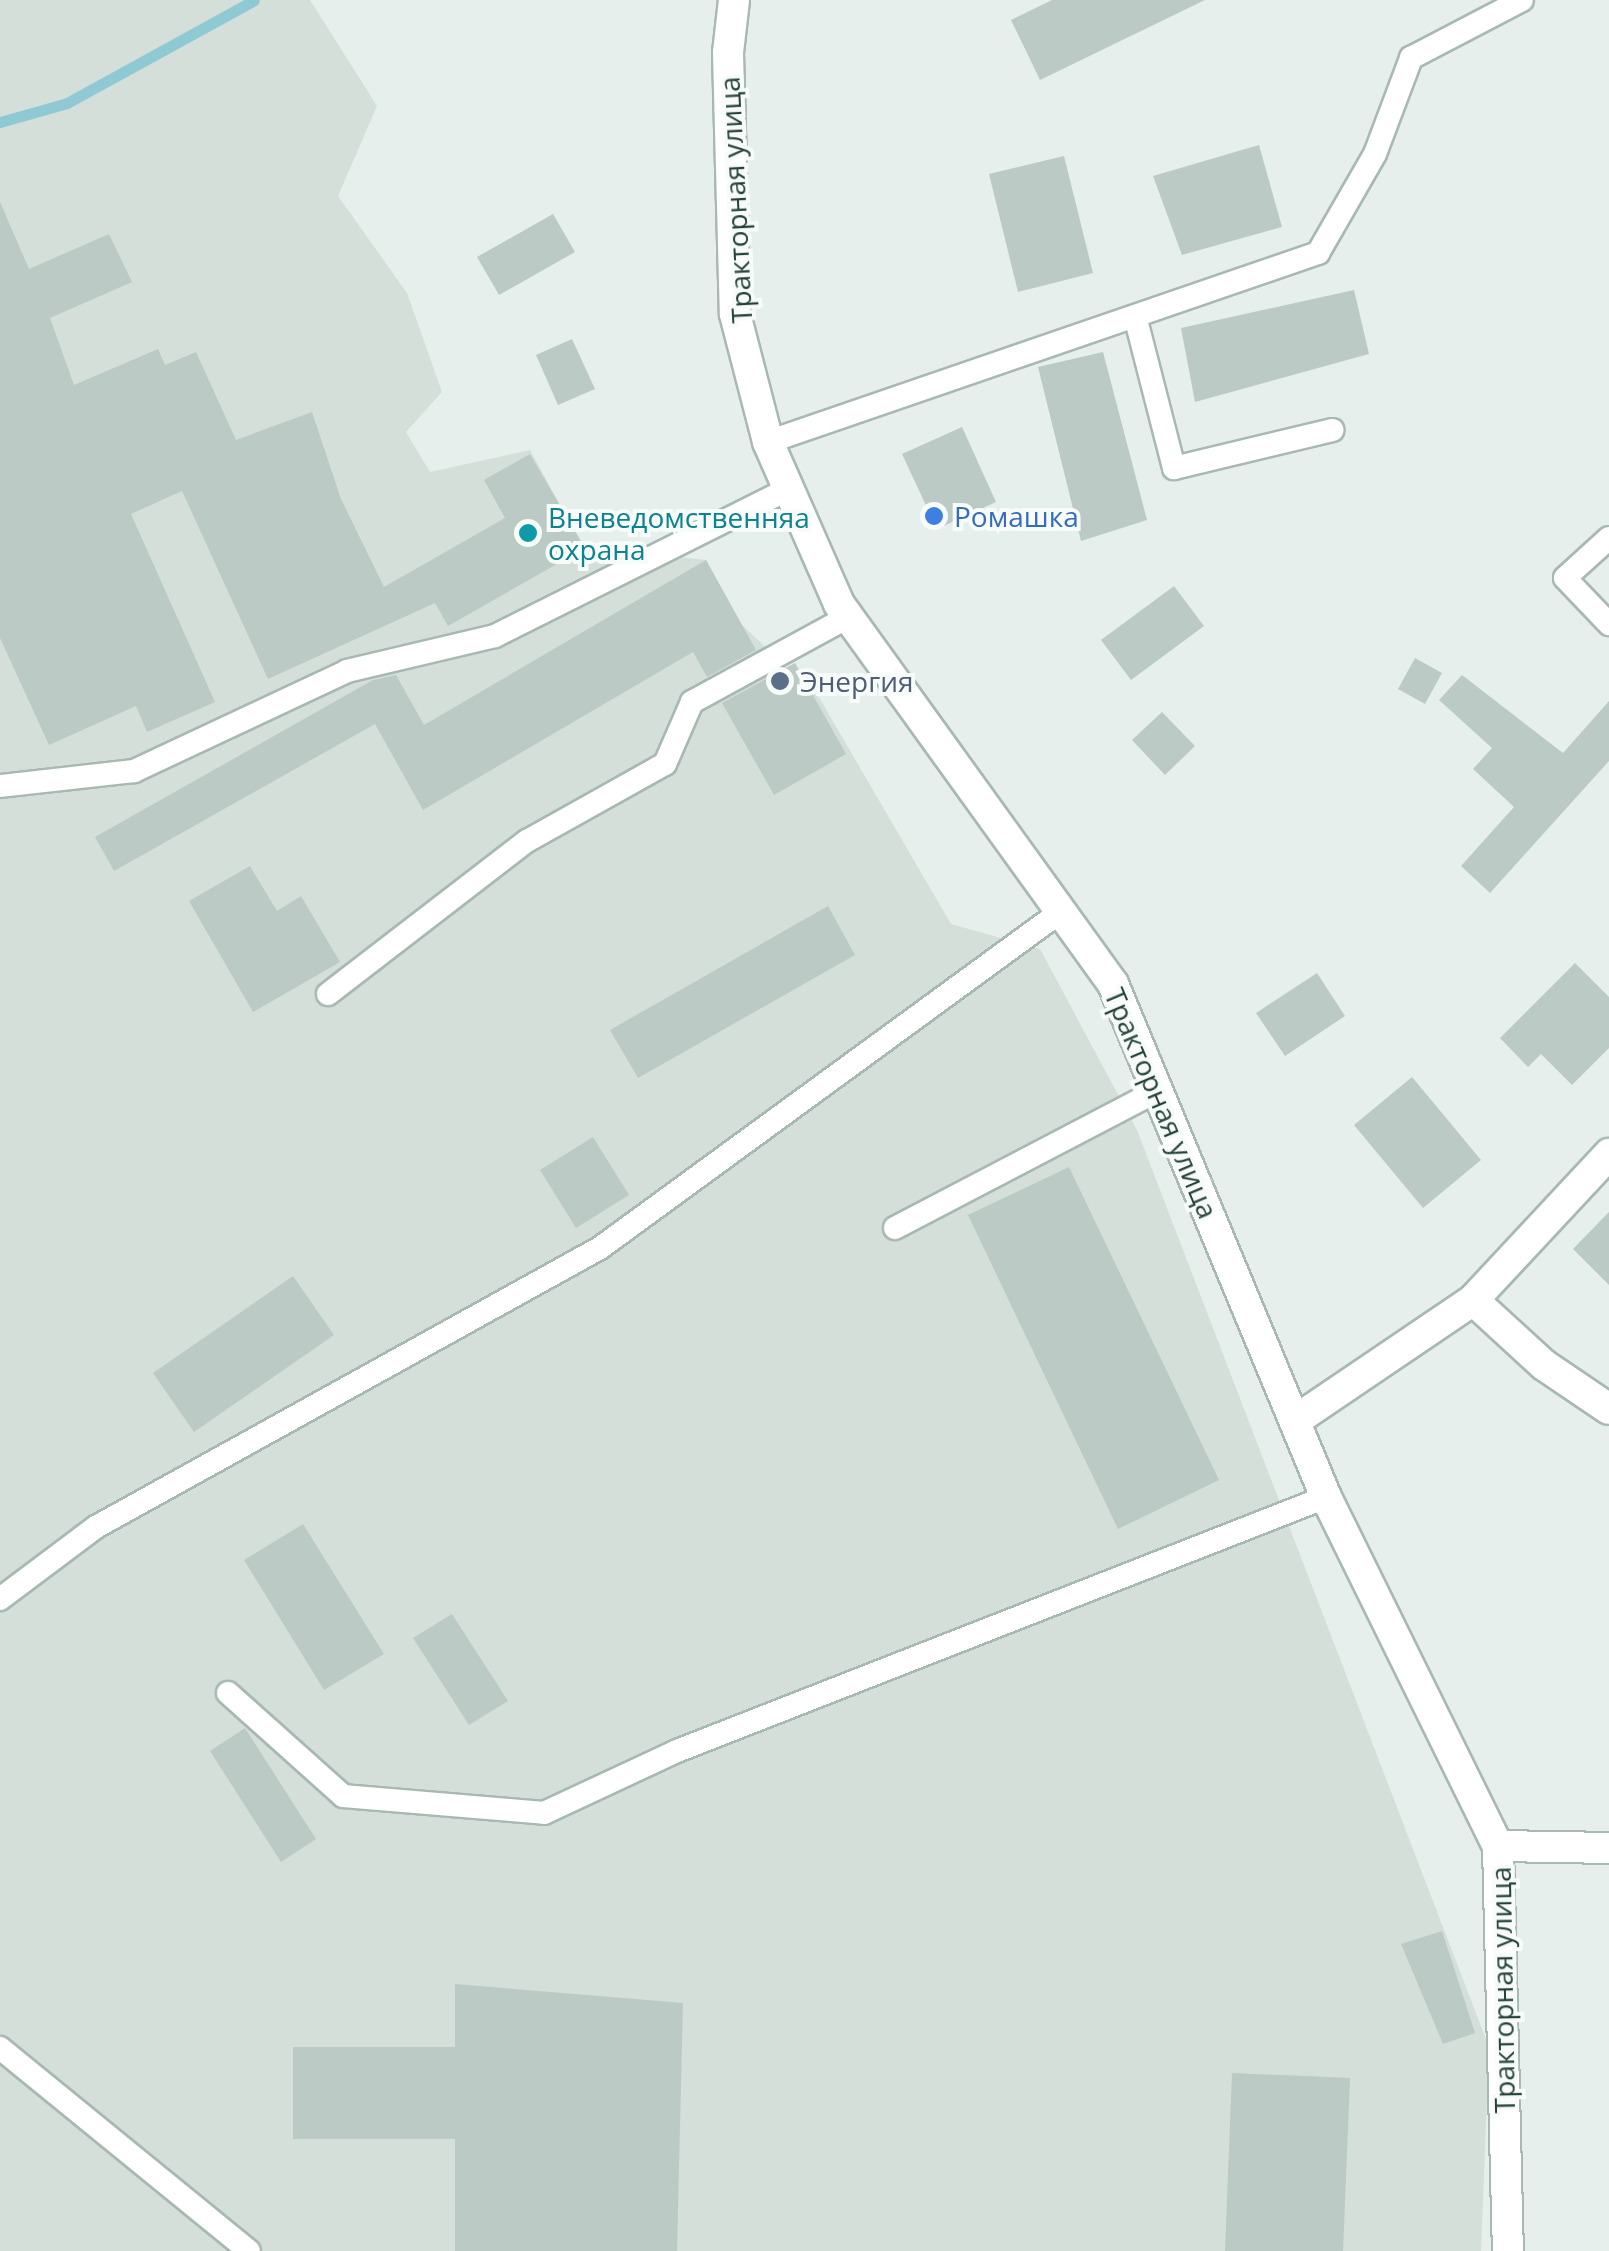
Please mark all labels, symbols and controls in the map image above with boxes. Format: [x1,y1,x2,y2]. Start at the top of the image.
street label: Тракторная улица [712,76,758,324]
place label: Ромашка [954,499,1079,533]
place label: Вневедомственняа охрана [548,500,810,566]
marker: Ромашка [923,505,945,527]
marker: Вневедомственняа охрана [517,522,539,544]
place label: Энергия [800,664,914,698]
marker: Энергия [769,670,791,692]
street label: Тракторная улица [1098,983,1226,1223]
street label: Тракторная улица [1483,1866,1521,2114]

